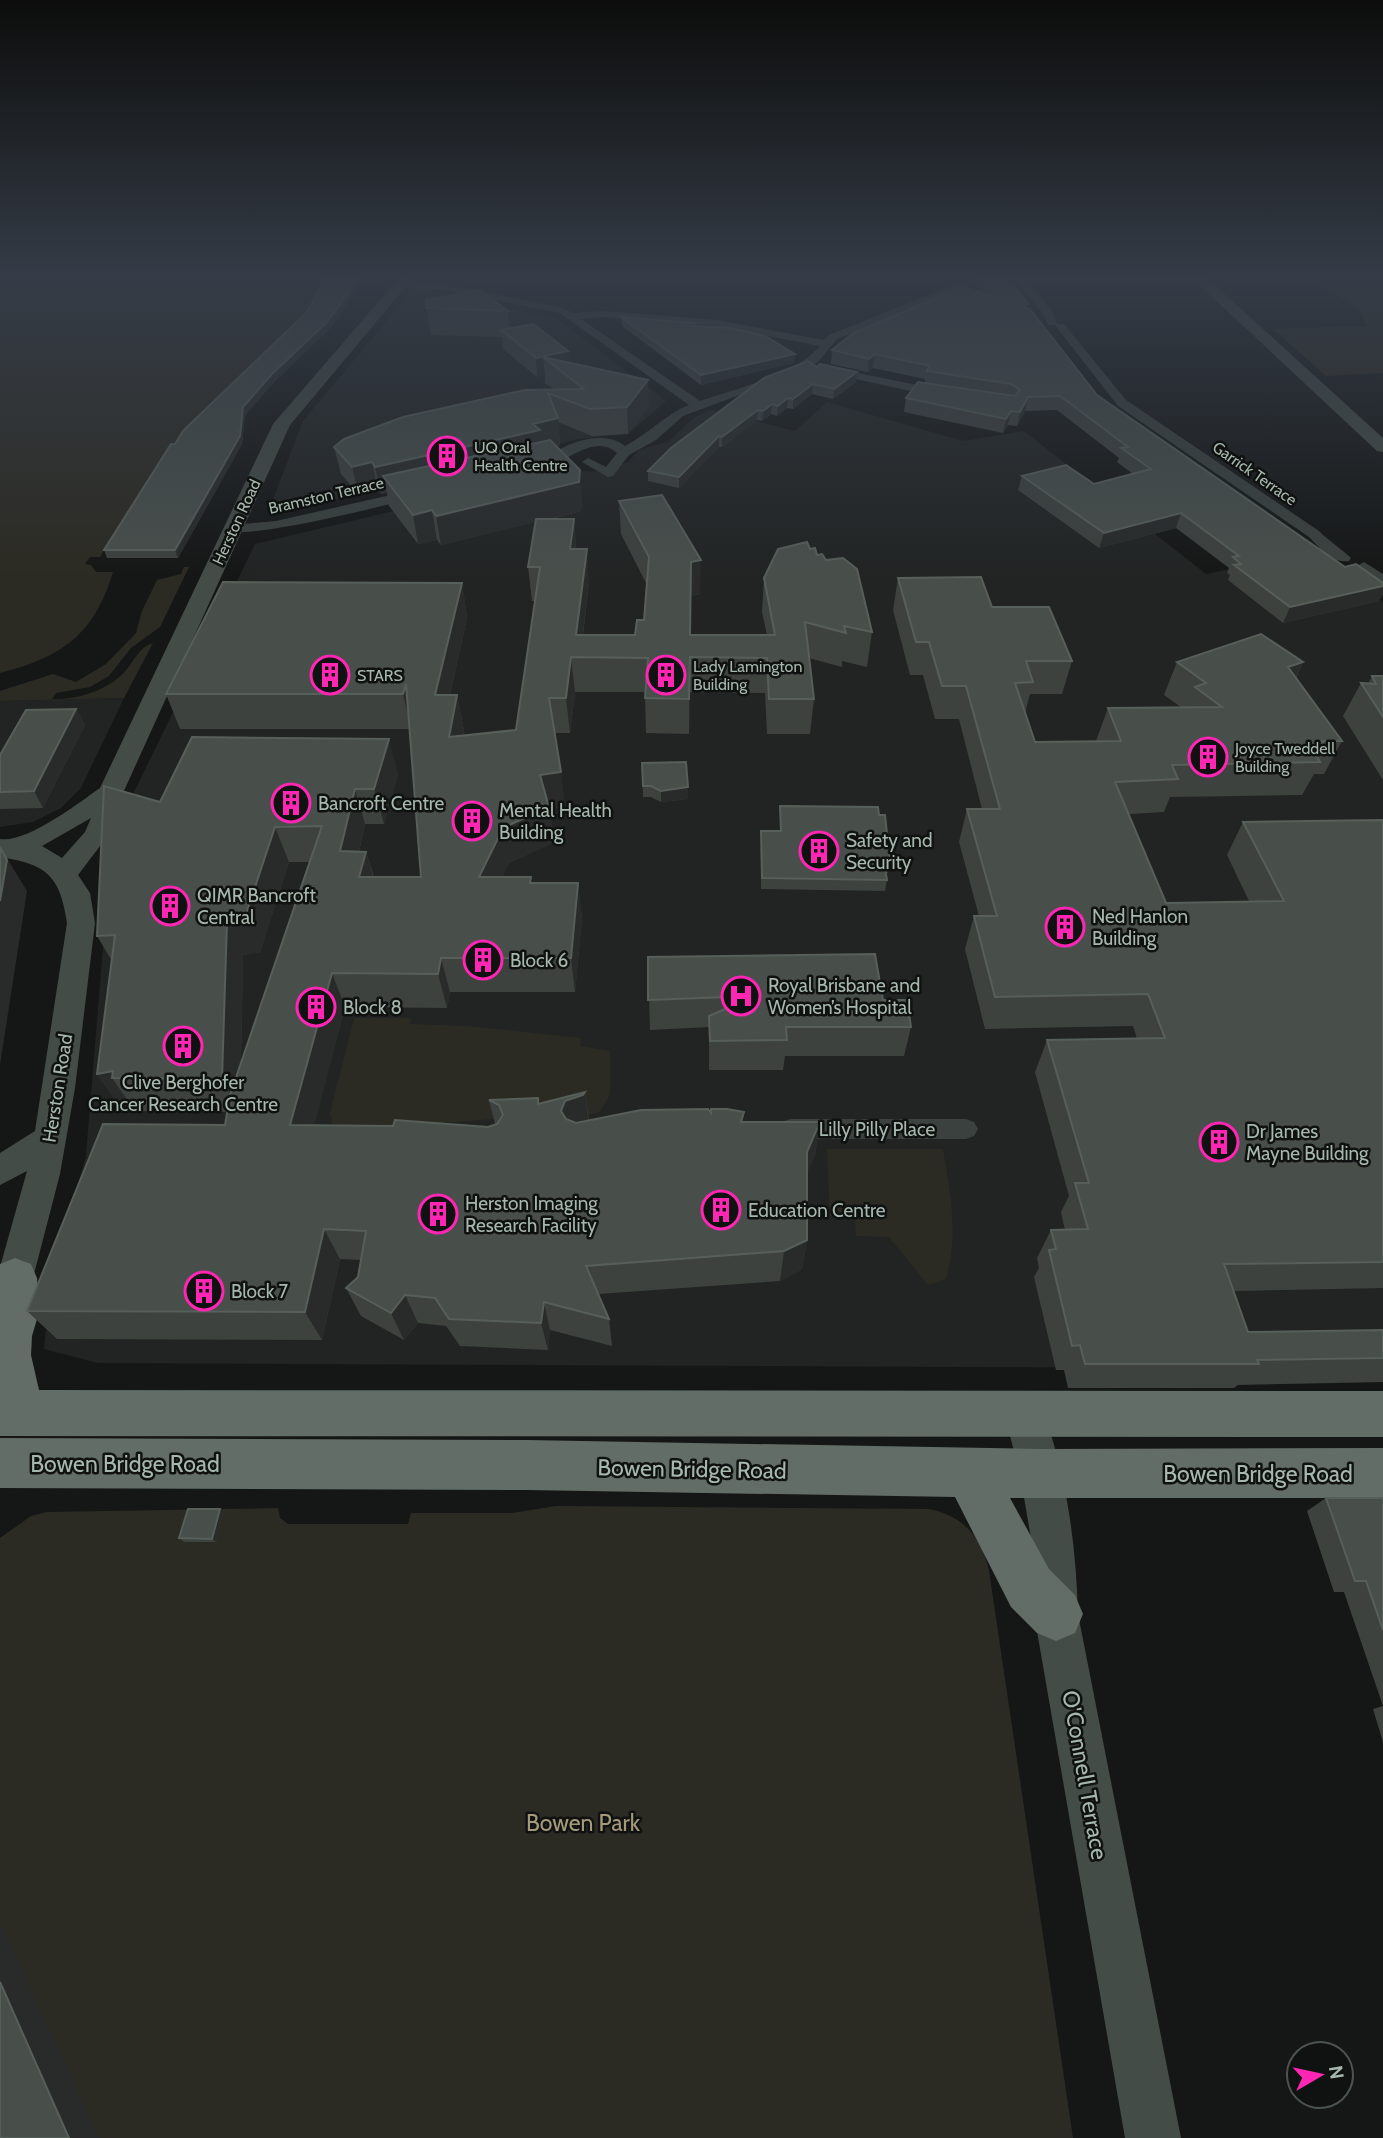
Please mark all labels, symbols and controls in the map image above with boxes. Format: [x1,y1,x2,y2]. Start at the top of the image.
building icon: UQ Oral Health Centre [426,435,468,477]
street label: Garrick Terrace [1209,437,1300,509]
place label: UQ Oral Health Centre [474,438,567,475]
street label: Bramston Terrace [267,473,386,518]
street label: Herston Road [208,476,265,568]
building icon: STARS [309,654,351,696]
building icon: Lady Lamington Building [645,654,687,696]
place label: Lady Lamington Building [693,657,802,694]
place label: STARS [357,666,403,685]
building icon: Joyce Tweddell Building [1187,736,1229,778]
place label: Joyce Tweddell Building [1234,739,1335,776]
building icon: Bancroft Centre [270,782,312,824]
place label: Bancroft Centre [318,792,445,815]
place label: Mental Health Building [499,799,612,844]
building icon: Mental Health Building [451,800,493,842]
place label: Safety and Security [846,829,933,874]
building icon: Safety and Security [798,830,840,872]
place label: QIMR Bancroft Central [197,884,317,929]
building icon: QIMR Bancroft Central [149,885,191,927]
place label: Ned Hanlon Building [1092,905,1188,950]
building icon: Ned Hanlon Building [1044,906,1086,948]
building icon: Block 6 [462,939,504,981]
place label: Block 6 [510,949,568,972]
place label: Royal Brisbane and Women’s Hospital [768,974,920,1019]
hospital icon: Royal Brisbane and Women’s Hospital [720,975,762,1017]
building icon: Block 8 [295,986,337,1028]
place label: Block 8 [343,996,402,1019]
building icon: Clive Berghofer Cancer Research Centre [162,1025,204,1067]
street label: Herston Road [38,1032,77,1144]
place label: Clive Berghofer Cancer Research Centre [88,1071,278,1116]
street label: Lilly Pilly Place [819,1118,935,1141]
place label: Dr James Mayne Building [1246,1120,1369,1165]
building icon: Dr James Mayne Building [1198,1121,1240,1163]
building icon: Education Centre [700,1189,742,1231]
place label: Herston Imaging Research Facility [465,1192,598,1237]
building icon: Herston Imaging Research Facility [417,1193,459,1235]
place label: Education Centre [748,1199,886,1222]
building icon: Block 7 [183,1270,225,1312]
place label: Block 7 [231,1280,288,1303]
street label: Bowen Bridge Road [30,1450,220,1478]
street label: Bowen Bridge Road [597,1453,787,1485]
street label: Bowen Bridge Road [1163,1460,1353,1488]
street label: O'Connell Terrace [1056,1688,1114,1862]
park label: Bowen Park [526,1809,641,1837]
north arrow [1285,2040,1355,2110]
text: N [1324,2064,1349,2081]

